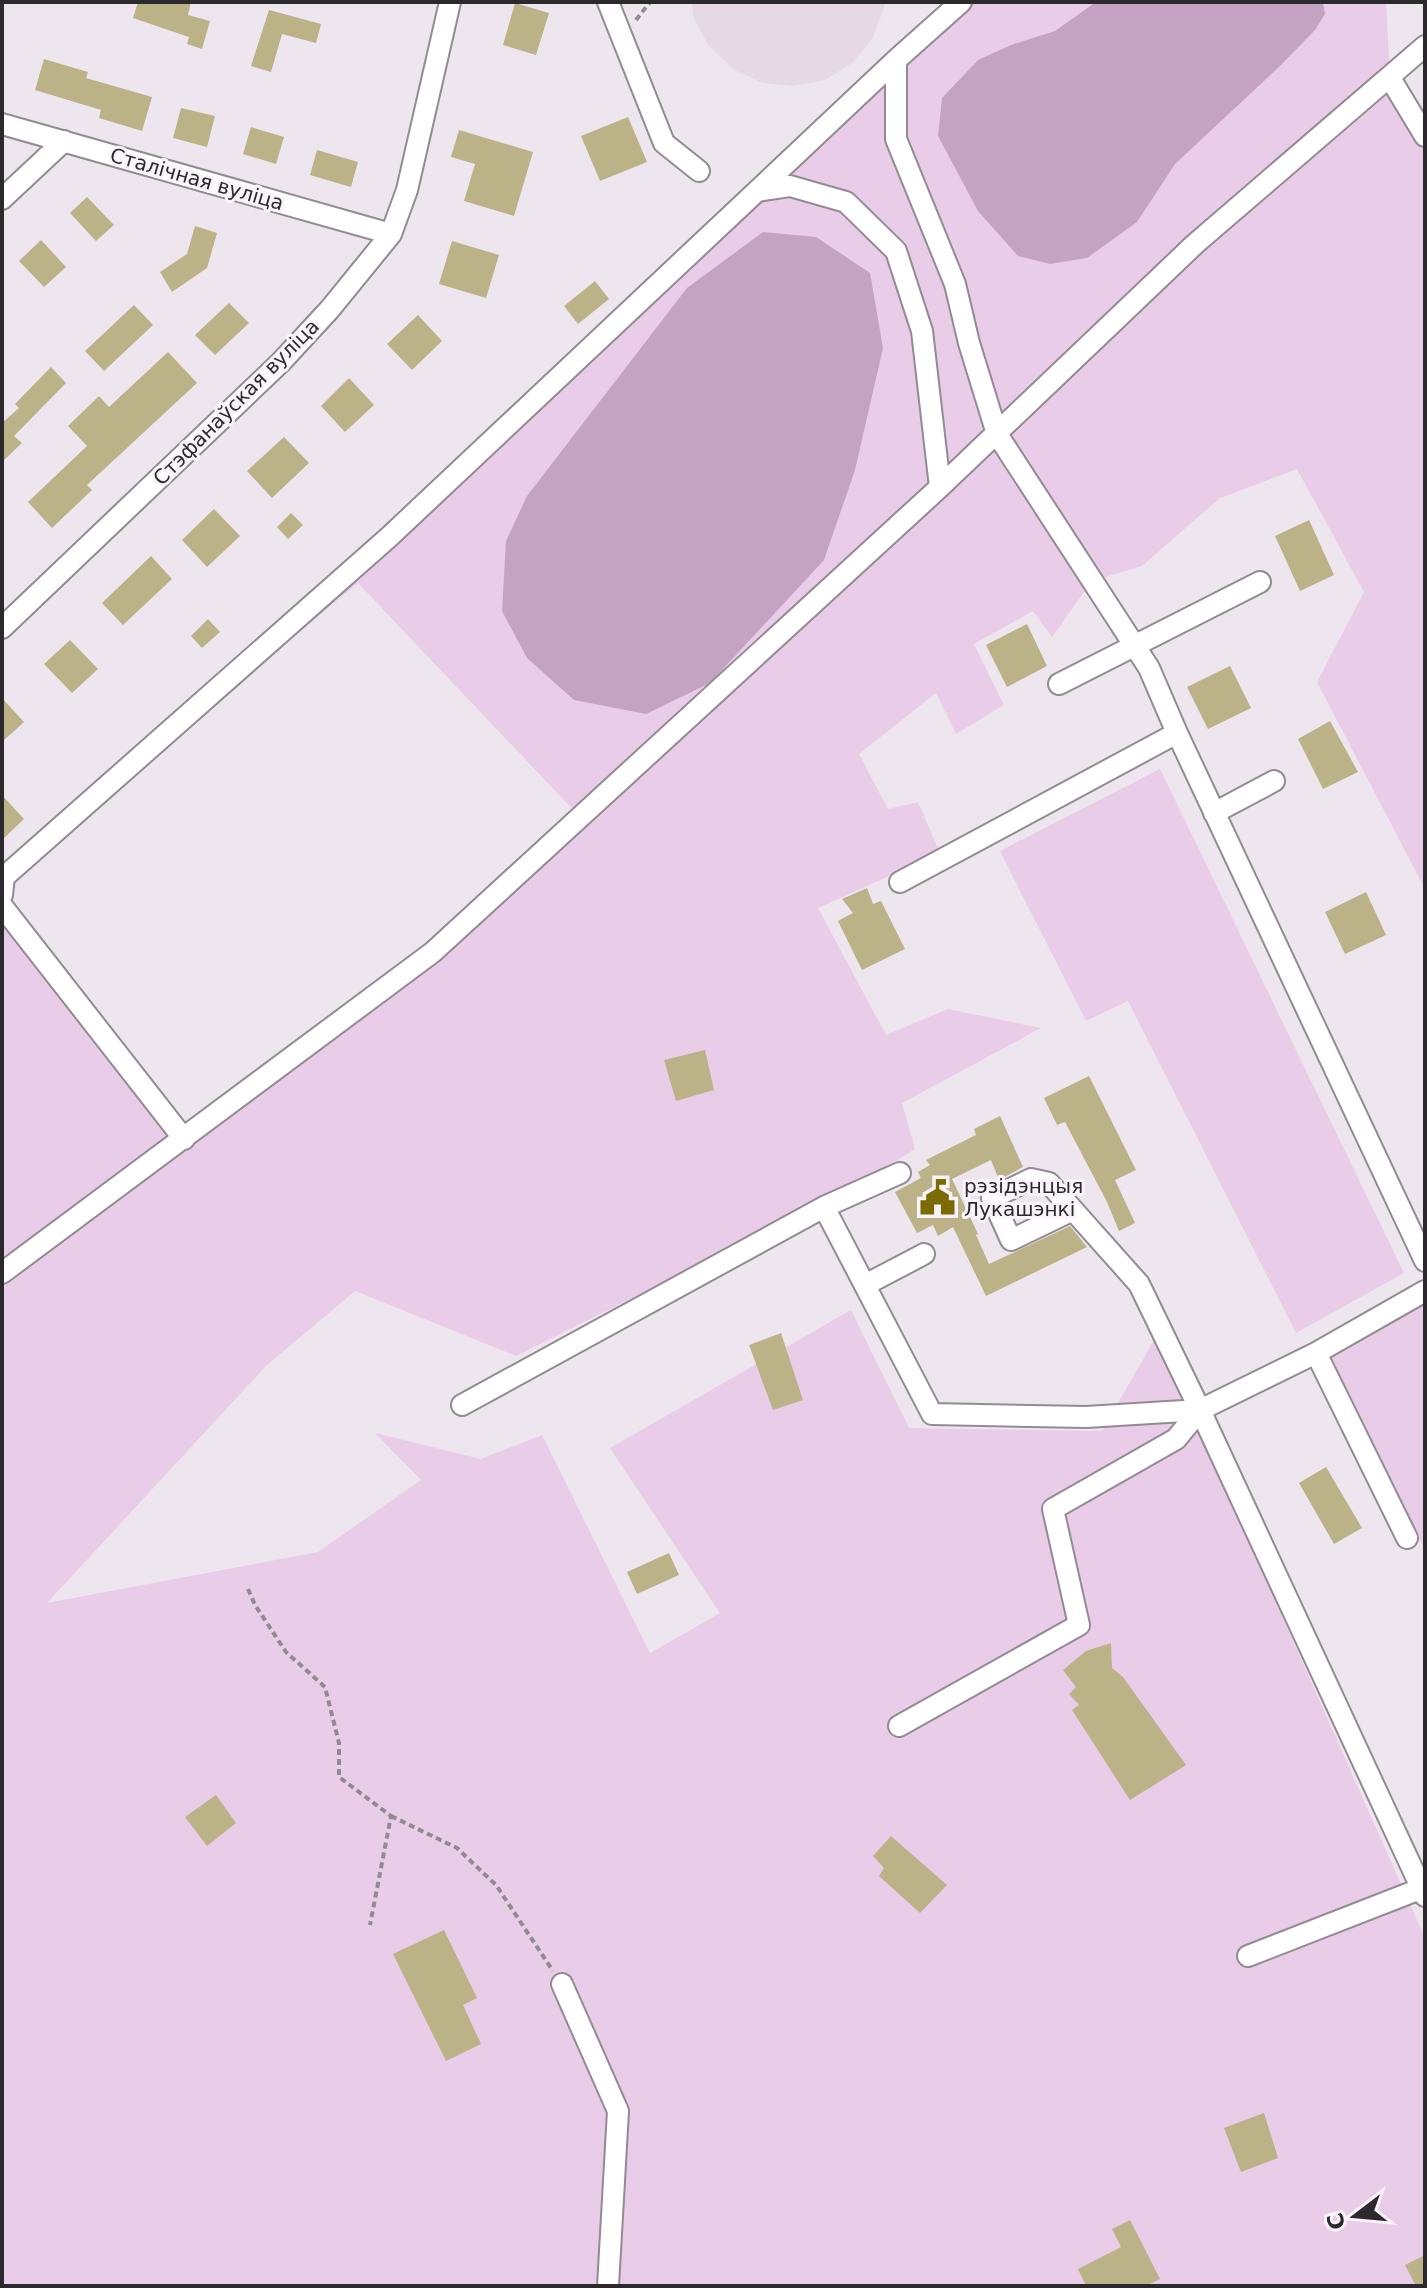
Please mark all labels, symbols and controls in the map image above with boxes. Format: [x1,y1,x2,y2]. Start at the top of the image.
street label: Сталічная вуліца [107,143,287,215]
street label: Стэфанаўская вуліца [148,314,324,490]
place label: рэзідэнцыя Лукашэнкі [964,1174,1083,1221]
public building icon: рэзідэнцыя Лукашэнкі [919,1179,957,1217]
north arrow [1315,2176,1395,2256]
text: С [1322,2210,1350,2233]

